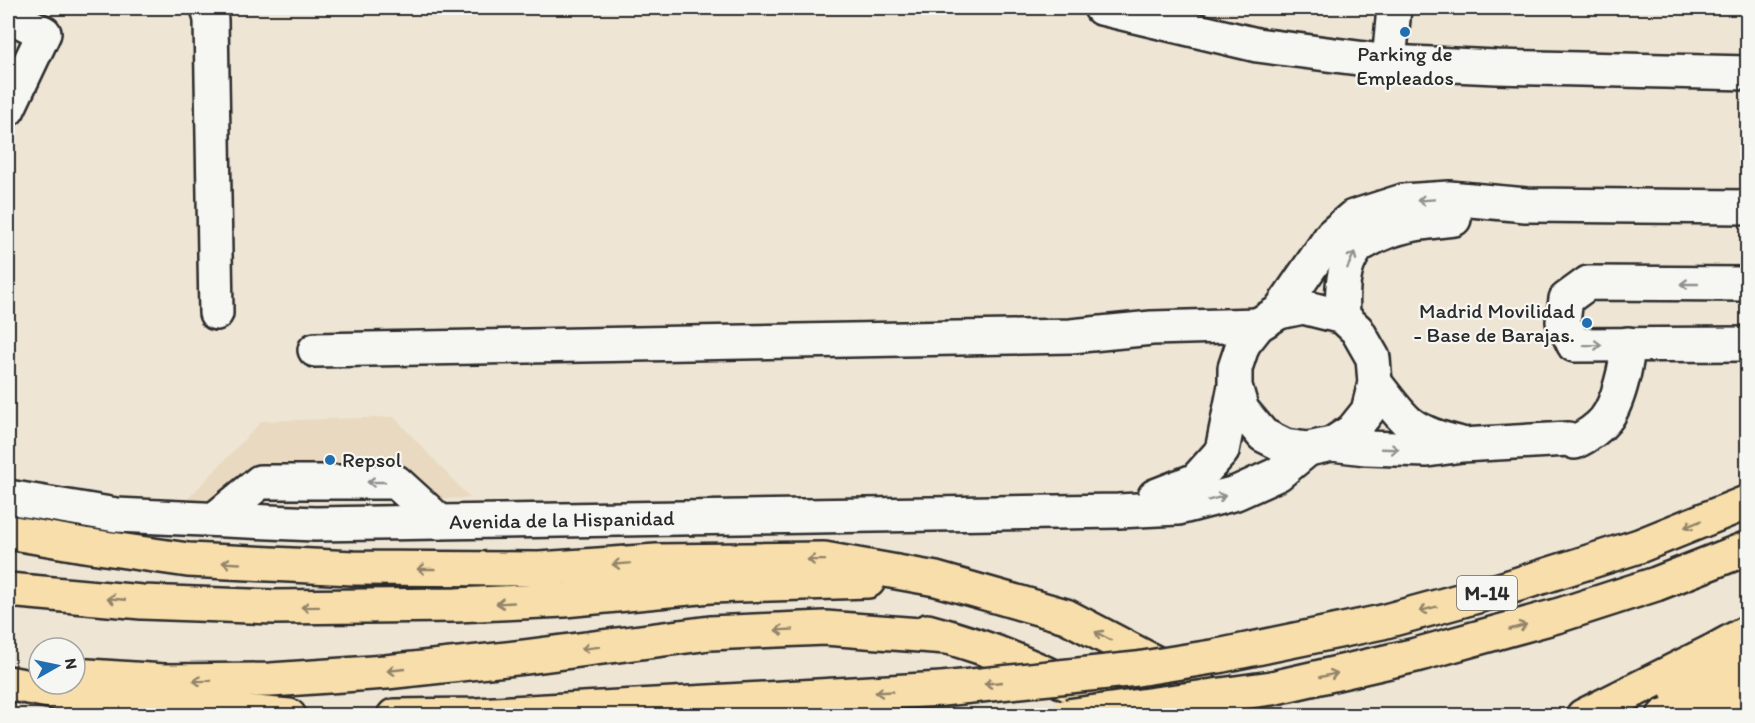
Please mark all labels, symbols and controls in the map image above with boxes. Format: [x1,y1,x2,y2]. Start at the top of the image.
marker: Parking de Empleados [1398,25,1412,39]
place label: Parking de Empleados [1356,41,1454,90]
one-way arrow [1416,195,1436,206]
one-way arrow [1346,251,1357,269]
one-way arrow [1680,278,1700,290]
place label: Madrid Movilidad - Base de Barajas. [1413,298,1575,347]
marker: Madrid Movilidad - Base de Barajas. [1580,316,1594,330]
one-way arrow [1582,339,1602,350]
one-way arrow [1380,443,1400,454]
place label: Repsol [342,447,402,472]
marker: Repsol [323,453,337,467]
one-way arrow [366,476,386,488]
one-way arrow [1208,492,1227,503]
street label: Avenida de la Hispanidad [449,505,675,534]
one-way arrow [1685,519,1703,530]
one-way arrow [807,554,827,565]
one-way arrow [222,557,242,568]
one-way arrow [612,558,632,569]
one-way arrow [417,563,437,575]
road number: M-14 [1457,576,1517,610]
one-way arrow [106,593,126,604]
one-way arrow [496,597,516,608]
one-way arrow [301,601,321,613]
one-way arrow [1419,604,1438,615]
one-way arrow [1509,621,1528,632]
one-way arrow [775,624,795,635]
one-way arrow [1095,629,1113,641]
north arrow [27,636,87,696]
one-way arrow [581,643,601,654]
text: N [61,657,82,671]
one-way arrow [387,665,407,676]
one-way arrow [1319,669,1339,680]
one-way arrow [192,675,212,686]
one-way arrow [984,678,1004,689]
one-way arrow [874,687,894,698]

